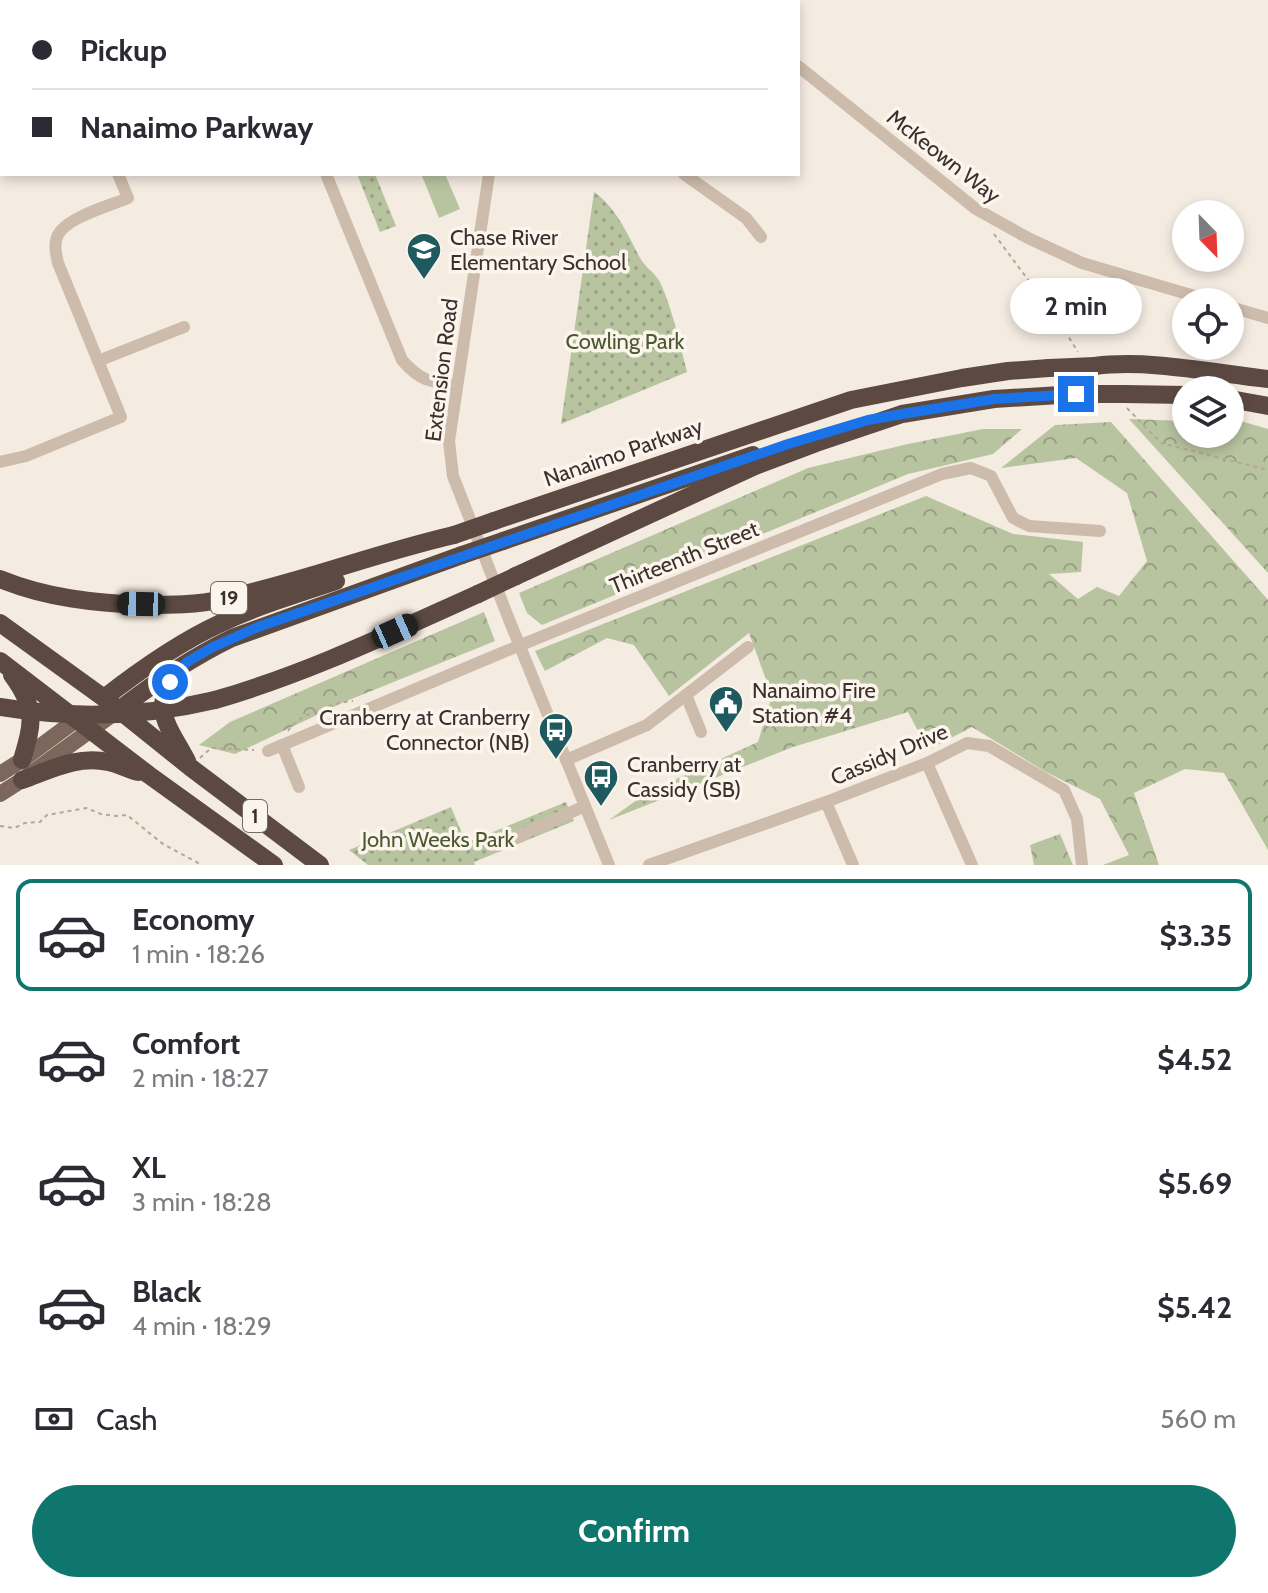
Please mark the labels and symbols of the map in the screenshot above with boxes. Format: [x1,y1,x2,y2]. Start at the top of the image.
street label: McKeown Way [882,104,1006,209]
north arrow [1172,200,1244,272]
place label: Chase River Elementary School [450,224,627,276]
school or university icon: Chase River Elementary School [405,231,443,281]
callout: 2 min [1010,278,1142,334]
street label: Extension Road [419,297,464,443]
park label: Cowling Park [566,328,685,355]
route end [1058,376,1094,412]
street label: Nanaimo Parkway [540,413,706,492]
street label: Thirteenth Street [606,515,763,600]
road number: 19 [211,582,247,614]
car [117,592,165,616]
car [368,610,422,652]
route start [152,664,188,700]
place label: Nanaimo Fire Station #4 [752,677,876,729]
public building icon: Nanaimo Fire Station #4 [707,684,745,734]
place label: Cranberry at Cranberry Connector (NB) [319,704,530,756]
bus stop icon: Cranberry at Cranberry Connector (NB) [537,711,575,761]
street label: Cassidy Drive [827,718,952,791]
place label: Cranberry at Cassidy (SB) [627,751,742,803]
bus stop icon: Cranberry at Cassidy (SB) [582,758,620,808]
road number: 1 [243,800,267,832]
park label: John Weeks Park [361,826,514,853]

